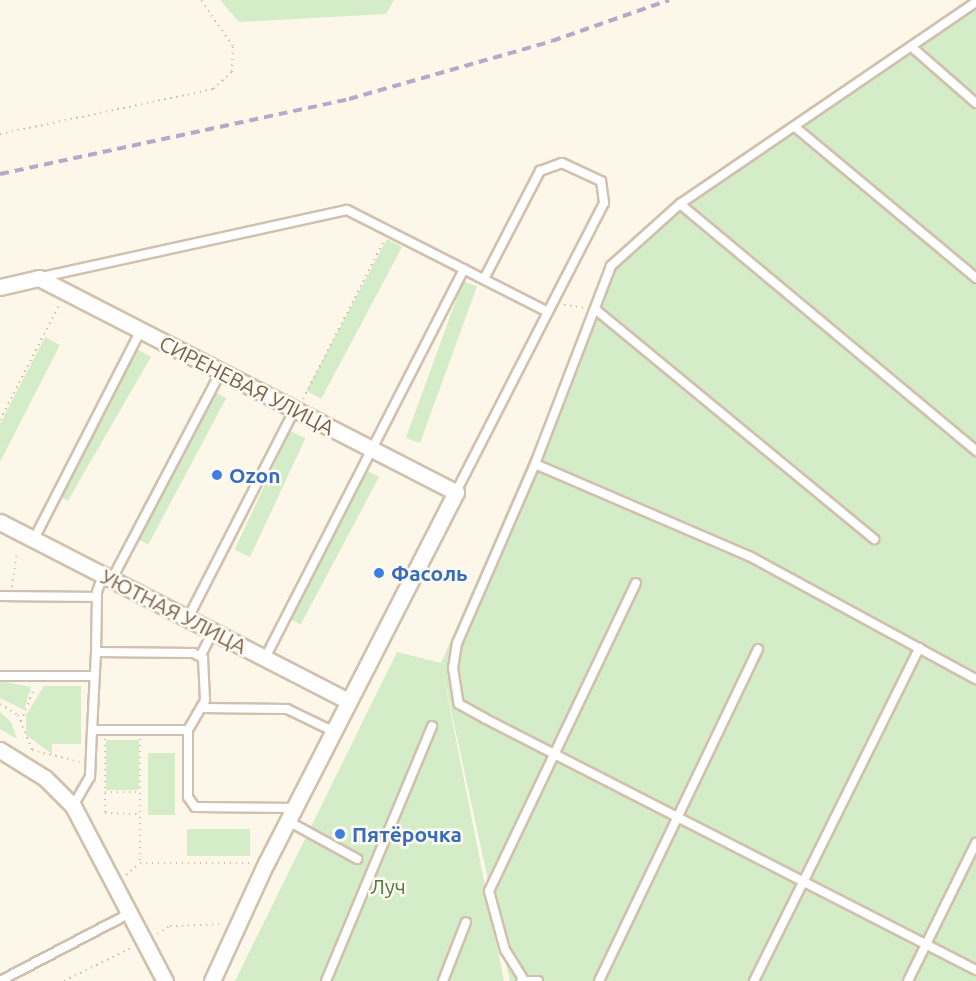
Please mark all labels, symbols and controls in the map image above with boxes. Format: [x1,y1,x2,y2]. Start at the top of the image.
street label: СИРЕНЕВАЯ УЛИЦА [155,330,339,440]
place label: Ozon [229,462,280,488]
marker: Ozon [210,468,224,482]
place label: Фасоль [391,560,468,586]
street label: УЮТНАЯ УЛИЦА [97,563,251,659]
marker: Фасоль [372,566,386,580]
place label: Пятёрочка [352,821,462,847]
marker: Пятёрочка [333,827,347,841]
park label: Луч [370,873,406,899]

